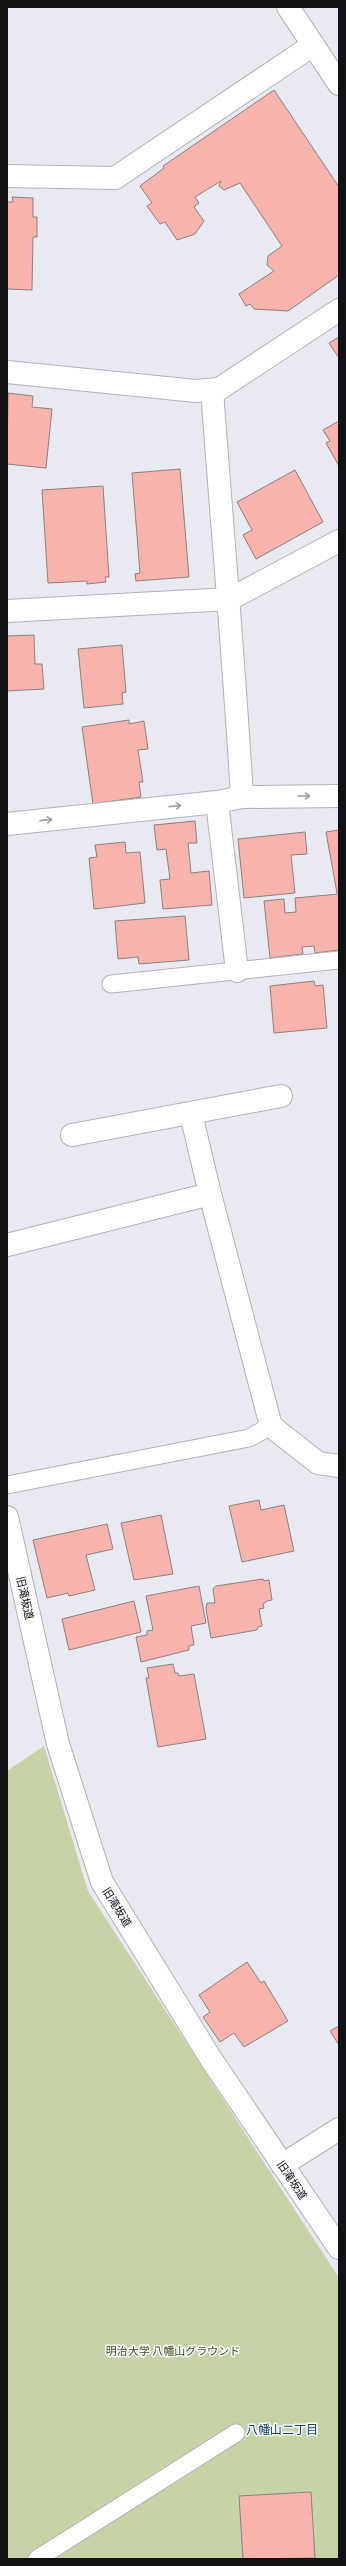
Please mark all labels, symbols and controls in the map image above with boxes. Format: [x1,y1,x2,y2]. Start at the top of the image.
one-way arrow [297,792,310,800]
one-way arrow [168,802,181,810]
one-way arrow [39,816,52,824]
street label: 旧滝坂道 [13,1575,37,1621]
street label: 旧滝坂道 [99,1885,135,1929]
street label: 旧滝坂道 [274,2158,310,2202]
park label: 明治大学 八幡山グラウンド [106,2344,240,2358]
district label: 八幡山二丁目 [246,2422,318,2437]

